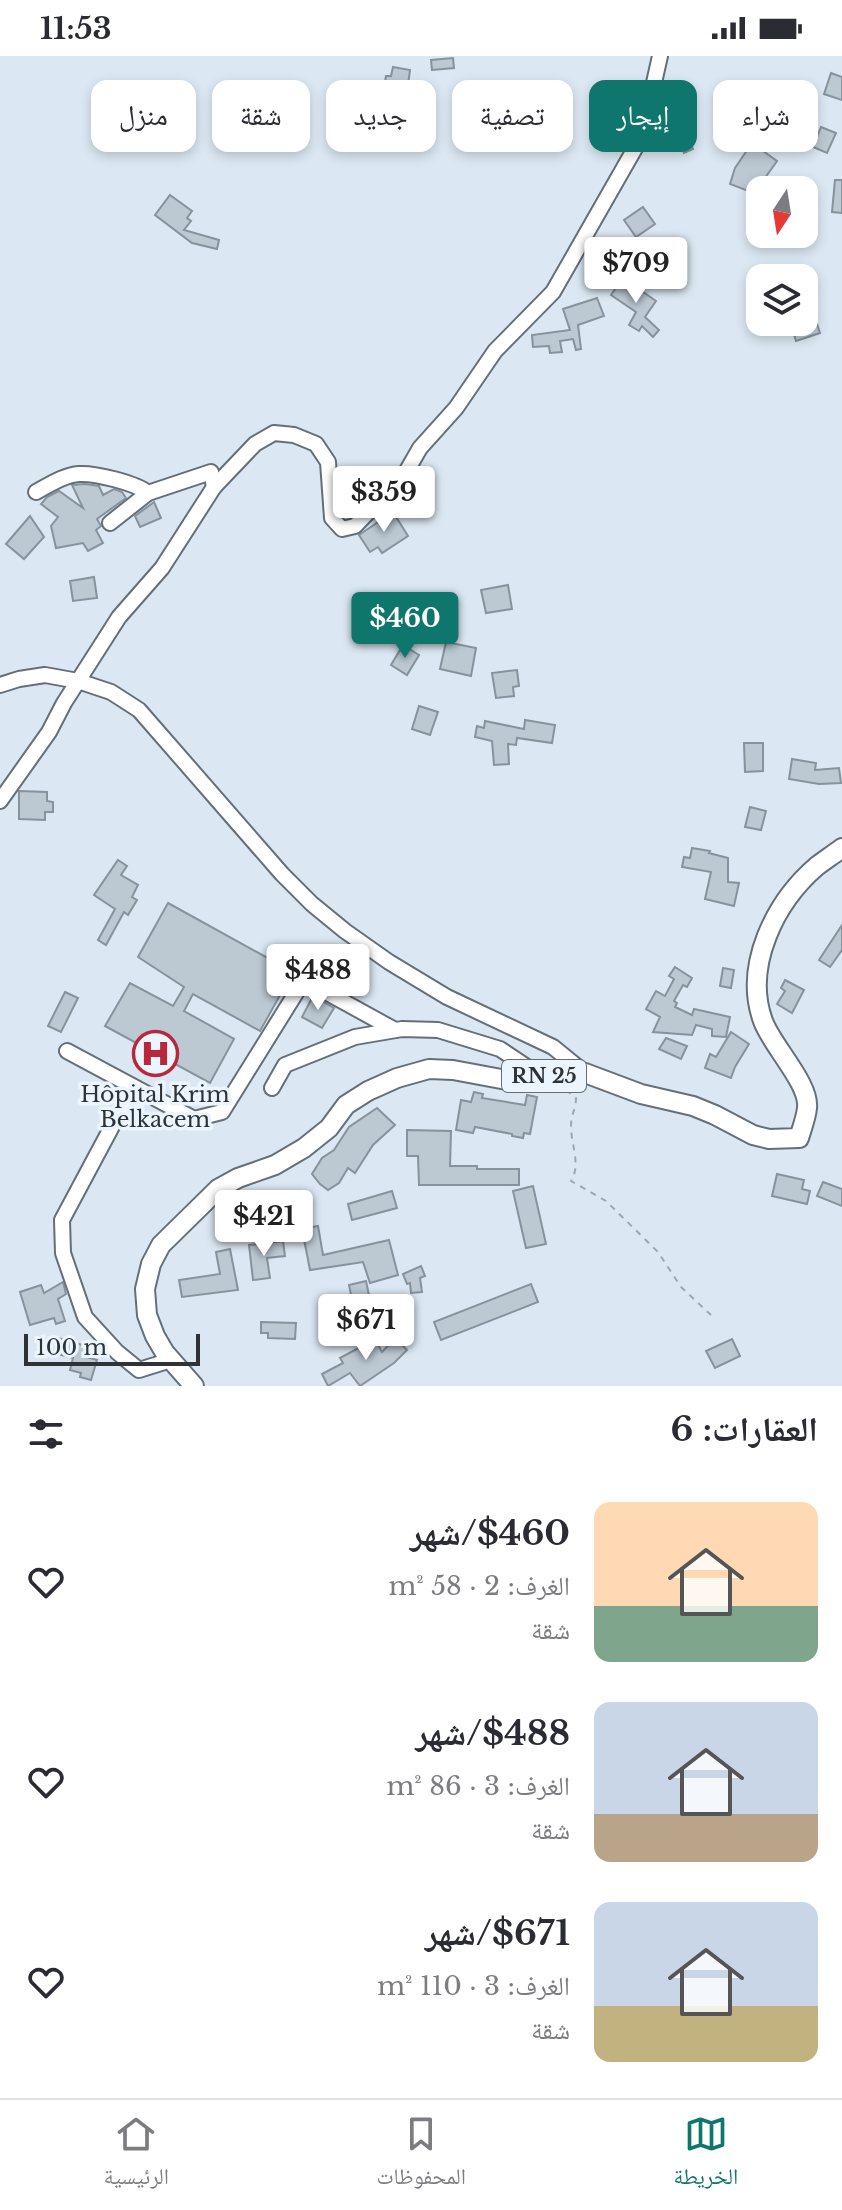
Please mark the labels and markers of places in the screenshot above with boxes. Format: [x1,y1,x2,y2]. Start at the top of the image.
pin: $709 [589,237,683,305]
pin: $359 [337,466,431,534]
pin: $460 [358,592,452,660]
pin: $488 [271,944,365,1012]
hospital icon: Hôpital Krim Belkacem [131,1029,179,1077]
place label: Hôpital Krim Belkacem [80,1081,230,1133]
pin: $421 [217,1190,311,1258]
pin: $671 [319,1294,413,1362]

